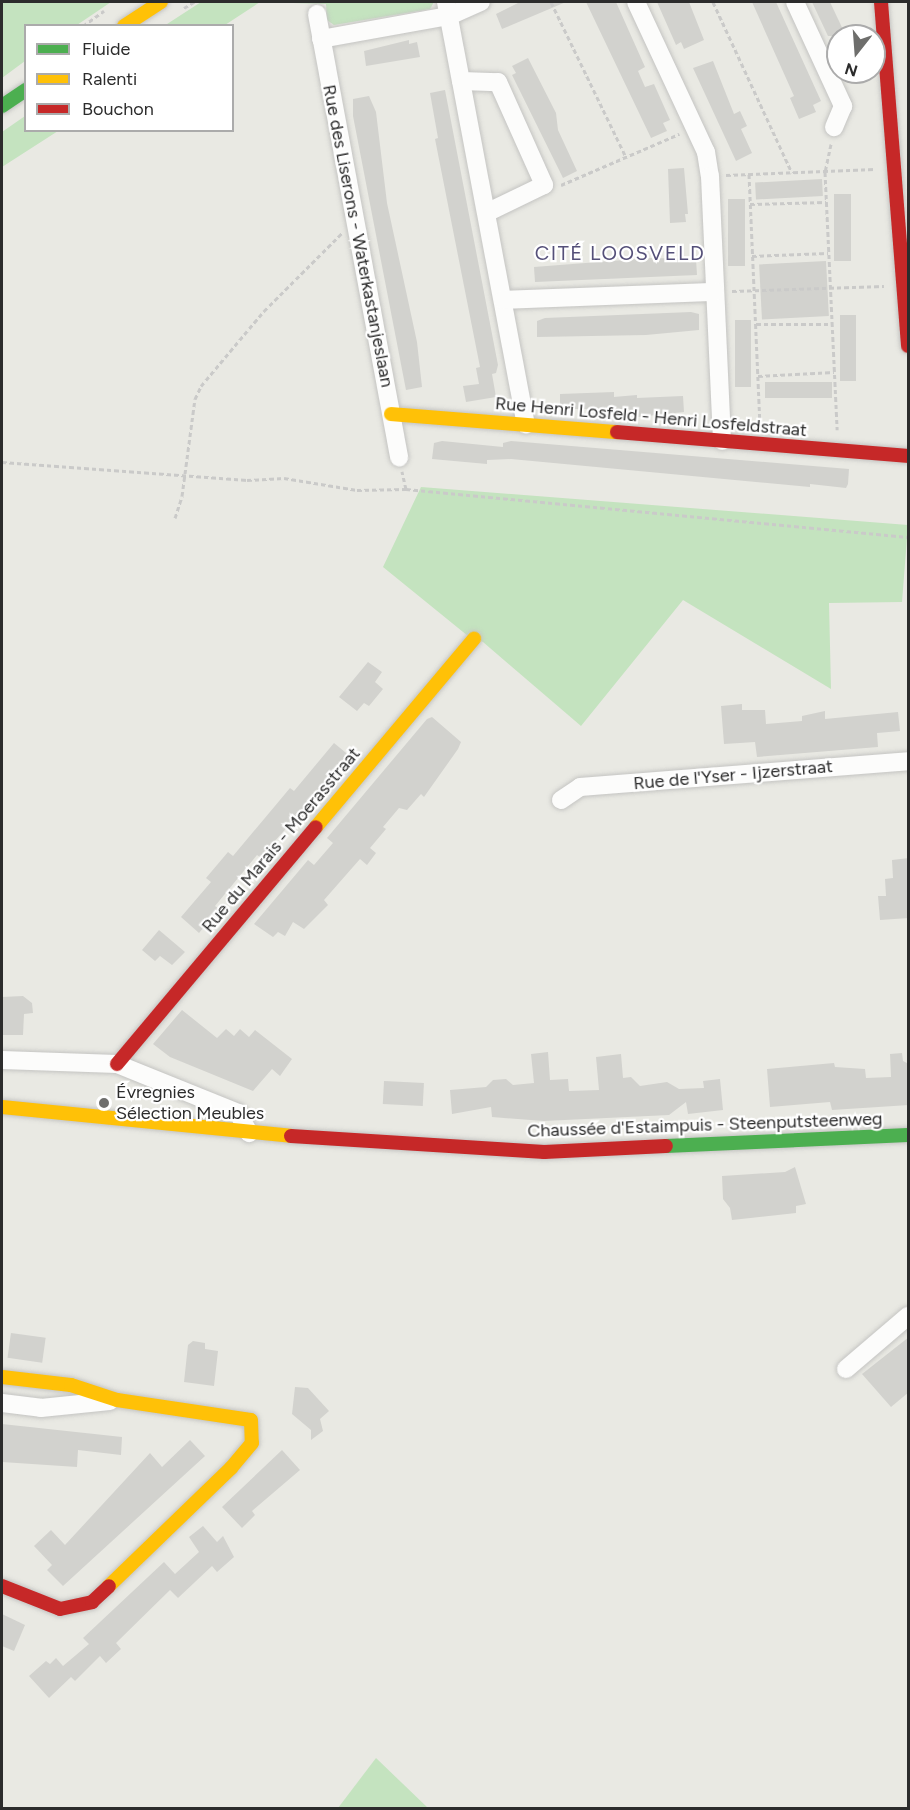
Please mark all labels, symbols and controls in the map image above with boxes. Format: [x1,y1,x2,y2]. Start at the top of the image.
legend [24,24,234,132]
north arrow [826,24,886,84]
text: Fluide [82,38,130,60]
text: N [842,59,860,81]
text: Ralenti [82,68,137,90]
street label: Rue des Liserons - Waterkastanjeslaan [318,83,398,389]
text: Bouchon [82,98,154,120]
district label: CITÉ LOOSVELD [535,241,705,265]
street label: Rue Henri Losfeld - Henri Losfeldstraat [494,393,808,441]
street label: Rue du Marais - Moerasstraat [197,743,365,937]
street label: Rue de l'Yser - Ijzerstraat [632,756,834,794]
place label: Évregnies Sélection Meubles [116,1082,264,1124]
marker: Évregnies Sélection Meubles [97,1096,111,1110]
street label: Chaussée d'Estaimpuis - Steenputsteenweg [527,1108,883,1142]

